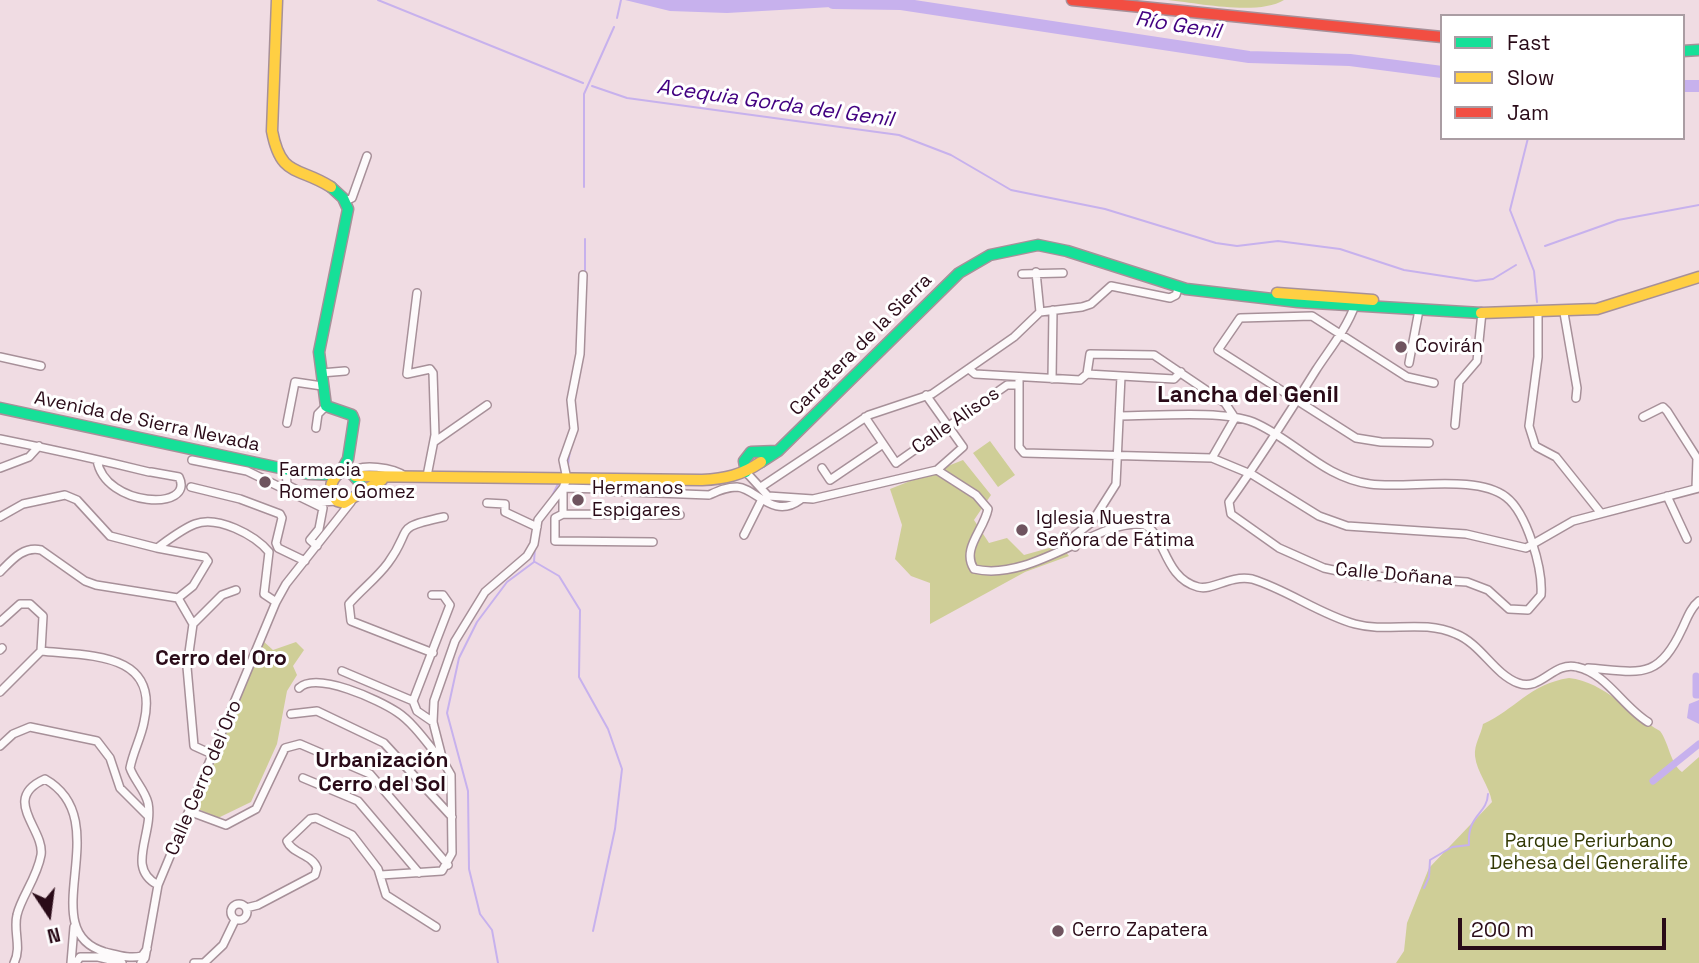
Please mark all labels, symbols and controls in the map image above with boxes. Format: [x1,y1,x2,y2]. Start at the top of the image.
water label: Río Genil [1133,7,1223,45]
legend [1440,14,1685,140]
text: Fast [1507,29,1551,56]
text: Slow [1507,64,1555,91]
water label: Acequia Gorda del Genil [655,75,895,133]
text: Jam [1507,99,1549,126]
street label: Carretera de la Sierra [785,269,937,421]
place label: Covirán [1415,336,1483,358]
marker: Covirán [1393,339,1409,355]
district label: Lancha del Genil [1157,382,1339,410]
street label: Calle Alisos [908,383,1004,459]
street label: Avenida de Sierra Nevada [32,387,262,457]
place label: Farmacia Romero Gomez [279,460,415,504]
marker: Farmacia Romero Gomez [257,474,273,490]
place label: Hermanos Espigares [592,478,684,522]
marker: Hermanos Espigares [570,492,586,508]
place label: Iglesia Nuestra Señora de Fátima [1036,508,1194,552]
marker: Iglesia Nuestra Señora de Fátima [1014,522,1030,538]
street label: Calle Doñana [1334,558,1454,592]
district label: Cerro del Oro [155,646,287,672]
street label: Calle Cerro del Oro [161,697,247,859]
district label: Urbanización Cerro del Sol [316,748,448,798]
park label: Parque Periurbano Dehesa del Generalife [1490,831,1688,875]
north arrow [14,879,84,949]
scale bar [1461,904,1669,948]
text: 200 m [1471,916,1534,943]
place label: Cerro Zapatera [1072,920,1208,942]
text: N [45,921,63,949]
marker: Cerro Zapatera [1050,923,1066,939]

